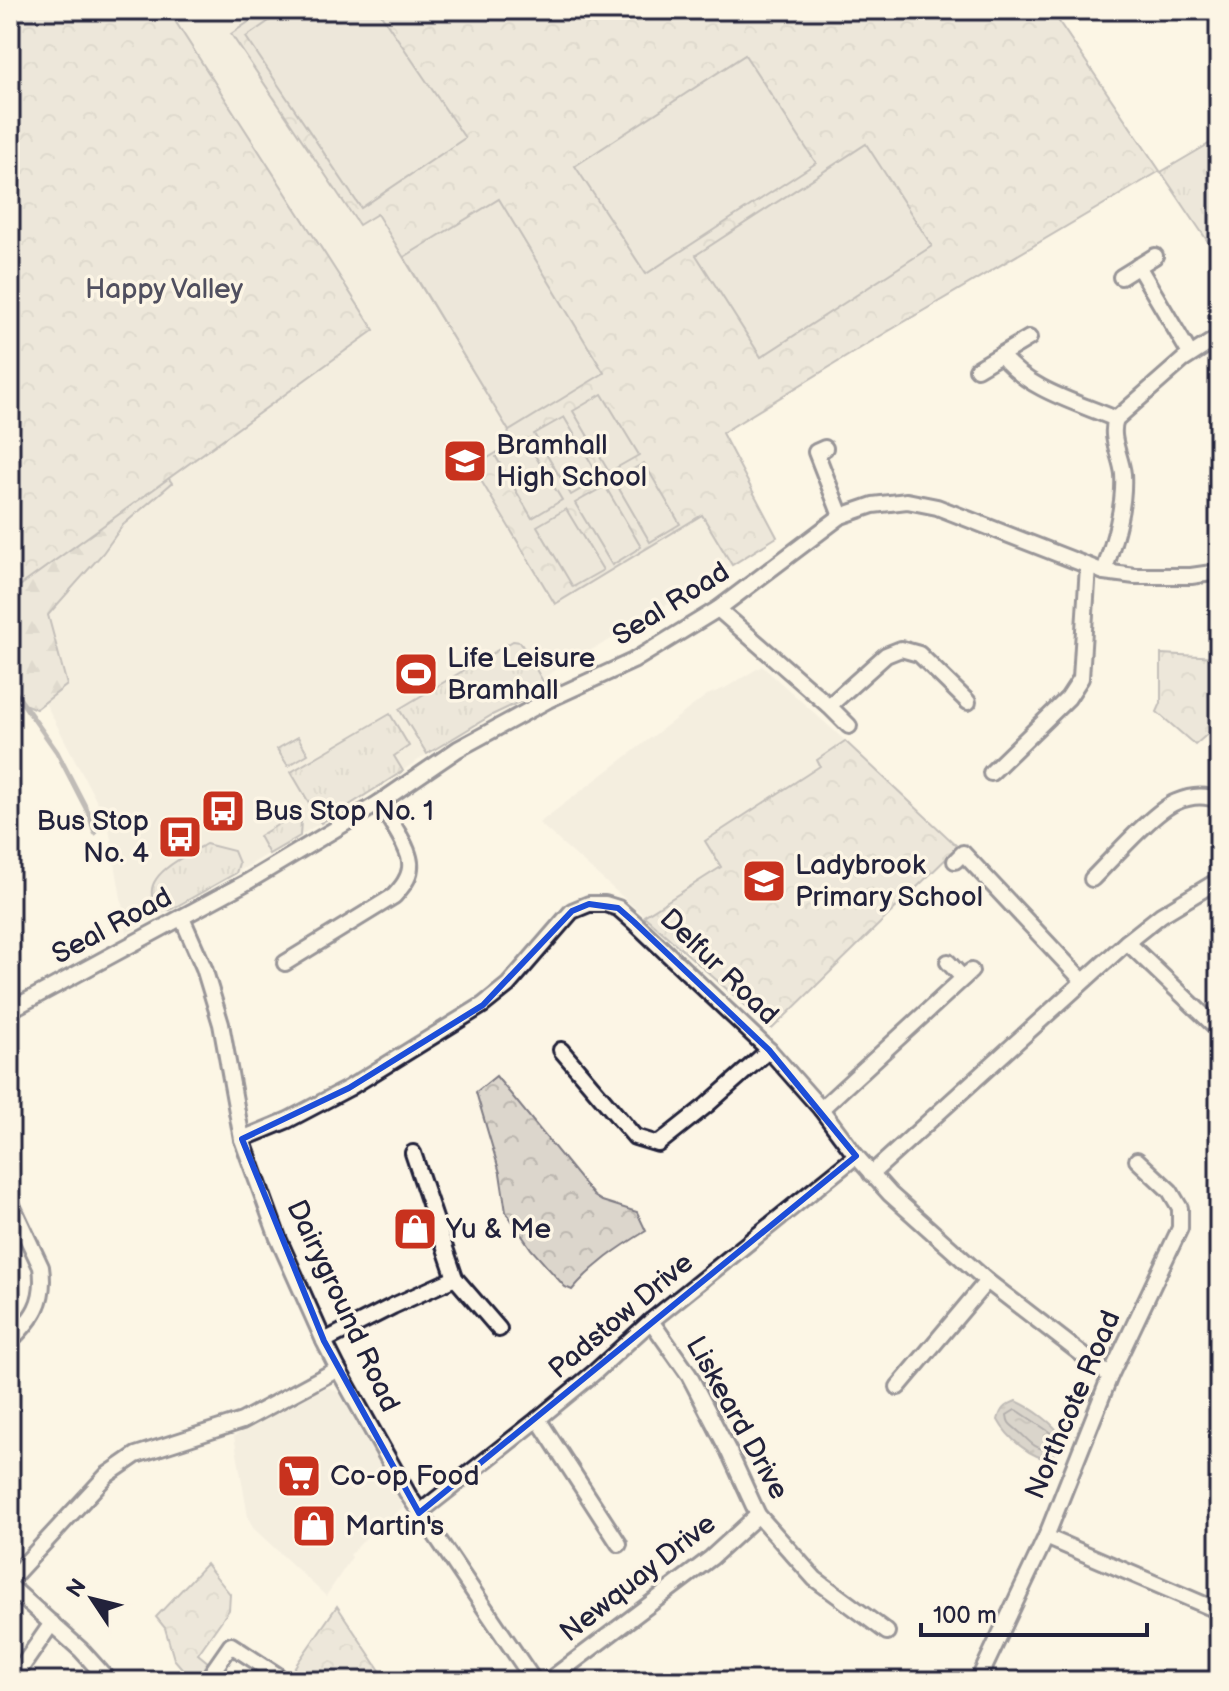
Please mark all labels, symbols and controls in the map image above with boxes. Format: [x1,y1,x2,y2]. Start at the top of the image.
park label: Happy Valley [85,273,243,306]
place label: Bramhall High School [496,429,647,494]
school or university icon: Bramhall High School [441,437,489,485]
street label: Seal Road [607,555,735,653]
place label: Life Leisure Bramhall [447,642,595,707]
sports icon: Life Leisure Bramhall [392,650,440,698]
bus stop icon: Bus Stop No. 1 [199,787,247,835]
place label: Bus Stop No. 1 [254,795,434,828]
place label: Bus Stop No. 4 [37,805,149,870]
bus stop icon: Bus Stop No. 4 [156,813,204,861]
place label: Ladybrook Primary School [795,849,983,914]
school or university icon: Ladybrook Primary School [740,857,788,905]
street label: Seal Road [46,881,178,971]
street label: Delfur Road [653,902,785,1032]
street label: Dairyground Road [279,1195,407,1417]
shop icon: Yu & Me [391,1205,439,1253]
place label: Yu & Me [445,1213,551,1246]
street label: Padstow Drive [542,1246,700,1386]
street label: Northcote Road [1018,1306,1128,1504]
street label: Liskeard Drive [679,1331,795,1505]
supermarket icon: Co-op Food [275,1452,323,1500]
place label: Co-op Food [330,1460,479,1493]
shop icon: Martin's [290,1502,338,1550]
street label: Newquay Drive [554,1507,722,1649]
place label: Martin's [345,1510,444,1543]
north arrow [52,1559,132,1639]
text: N [61,1574,93,1603]
scale bar [921,1587,1147,1637]
text: 100 m [933,1601,997,1630]

